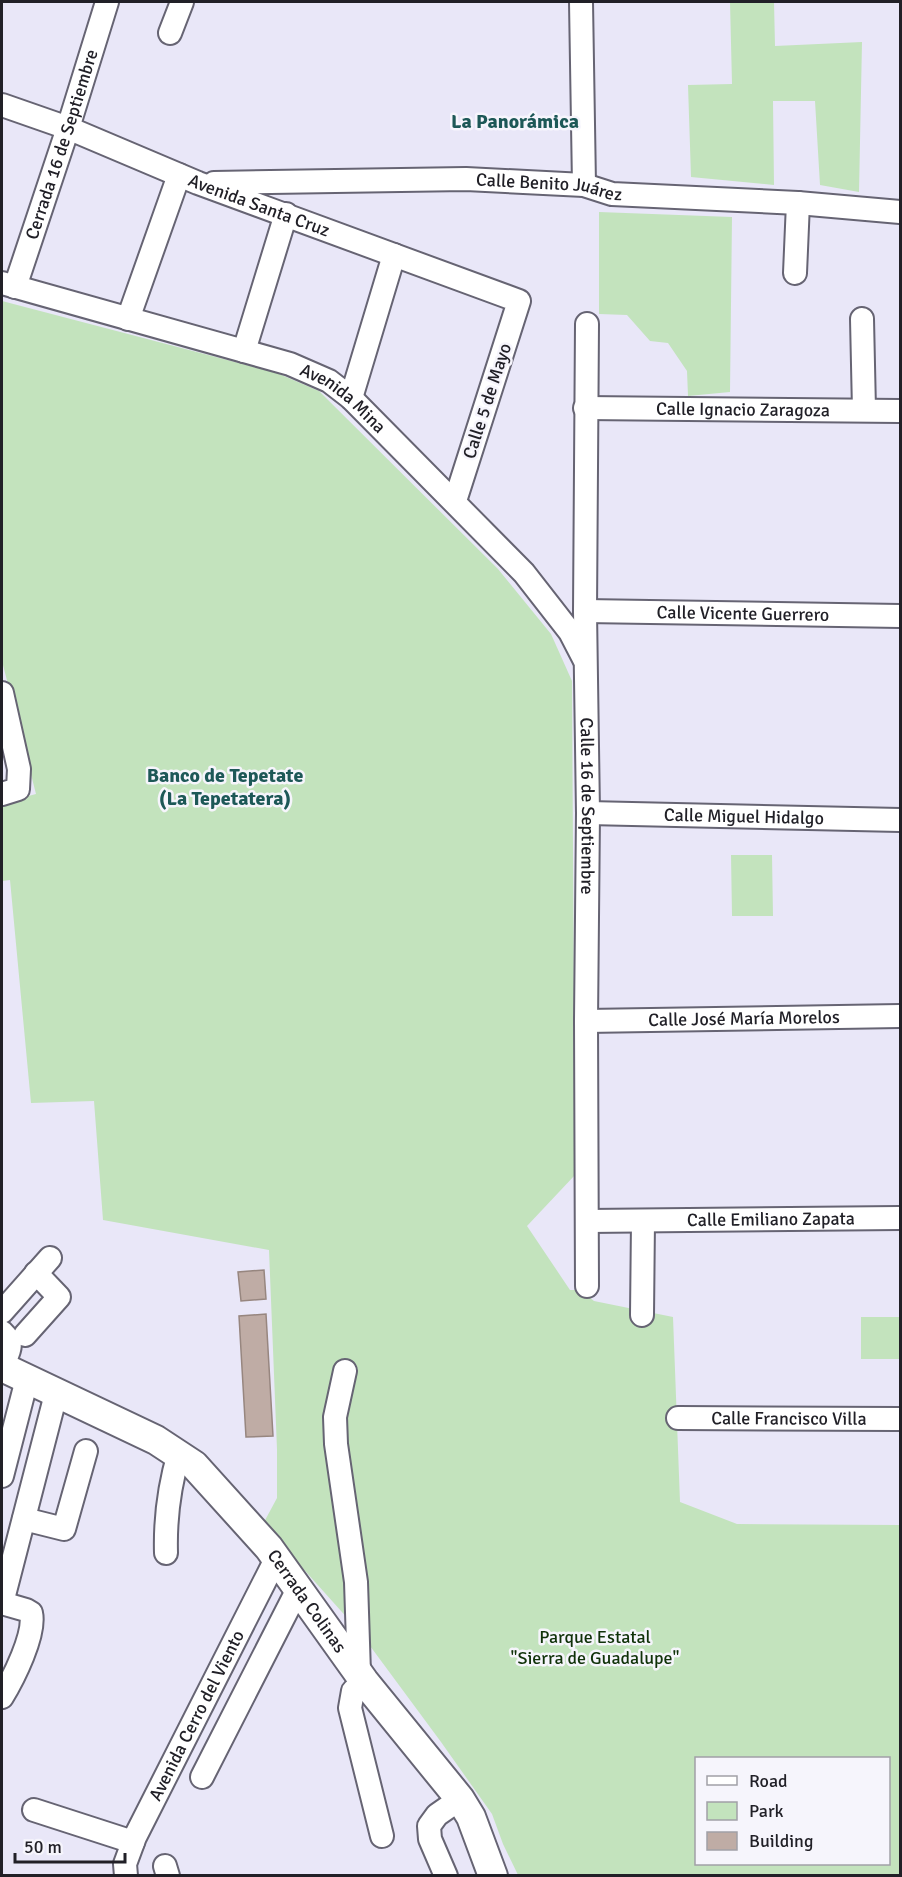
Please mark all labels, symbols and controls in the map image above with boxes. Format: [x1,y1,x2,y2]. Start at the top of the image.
street label: Cerrada 16 de Septiembre [21,47,103,242]
district label: La Panorámica [451,109,579,134]
street label: Avenida Santa Cruz [185,169,333,241]
street label: Calle Benito Juárez [476,169,623,205]
street label: Calle 5 de Mayo [458,340,516,462]
street label: Avenida Mina [297,359,391,438]
street label: Calle Ignacio Zaragoza [656,398,830,421]
street label: Calle Vicente Guerrero [656,601,829,626]
street label: Calle 16 de Septiembre [576,717,599,895]
district label: Banco de Tepetate (La Tepetatera) [147,763,303,811]
street label: Calle Miguel Hidalgo [664,804,824,829]
street label: Calle José María Morelos [648,1006,840,1031]
street label: Calle Emiliano Zapata [687,1207,855,1231]
street label: Calle Francisco Villa [711,1407,867,1430]
street label: Cerrada Colinas [263,1545,351,1657]
park label: Parque Estatal "Sierra de Guadalupe" [510,1626,680,1669]
street label: Avenida Cerro del Viento [144,1627,249,1805]
legend [695,1757,890,1865]
text: Road [749,1770,788,1792]
text: Park [749,1800,784,1822]
scale bar [15,1826,124,1864]
text: Building [749,1830,813,1852]
text: 50 m [24,1836,62,1858]

